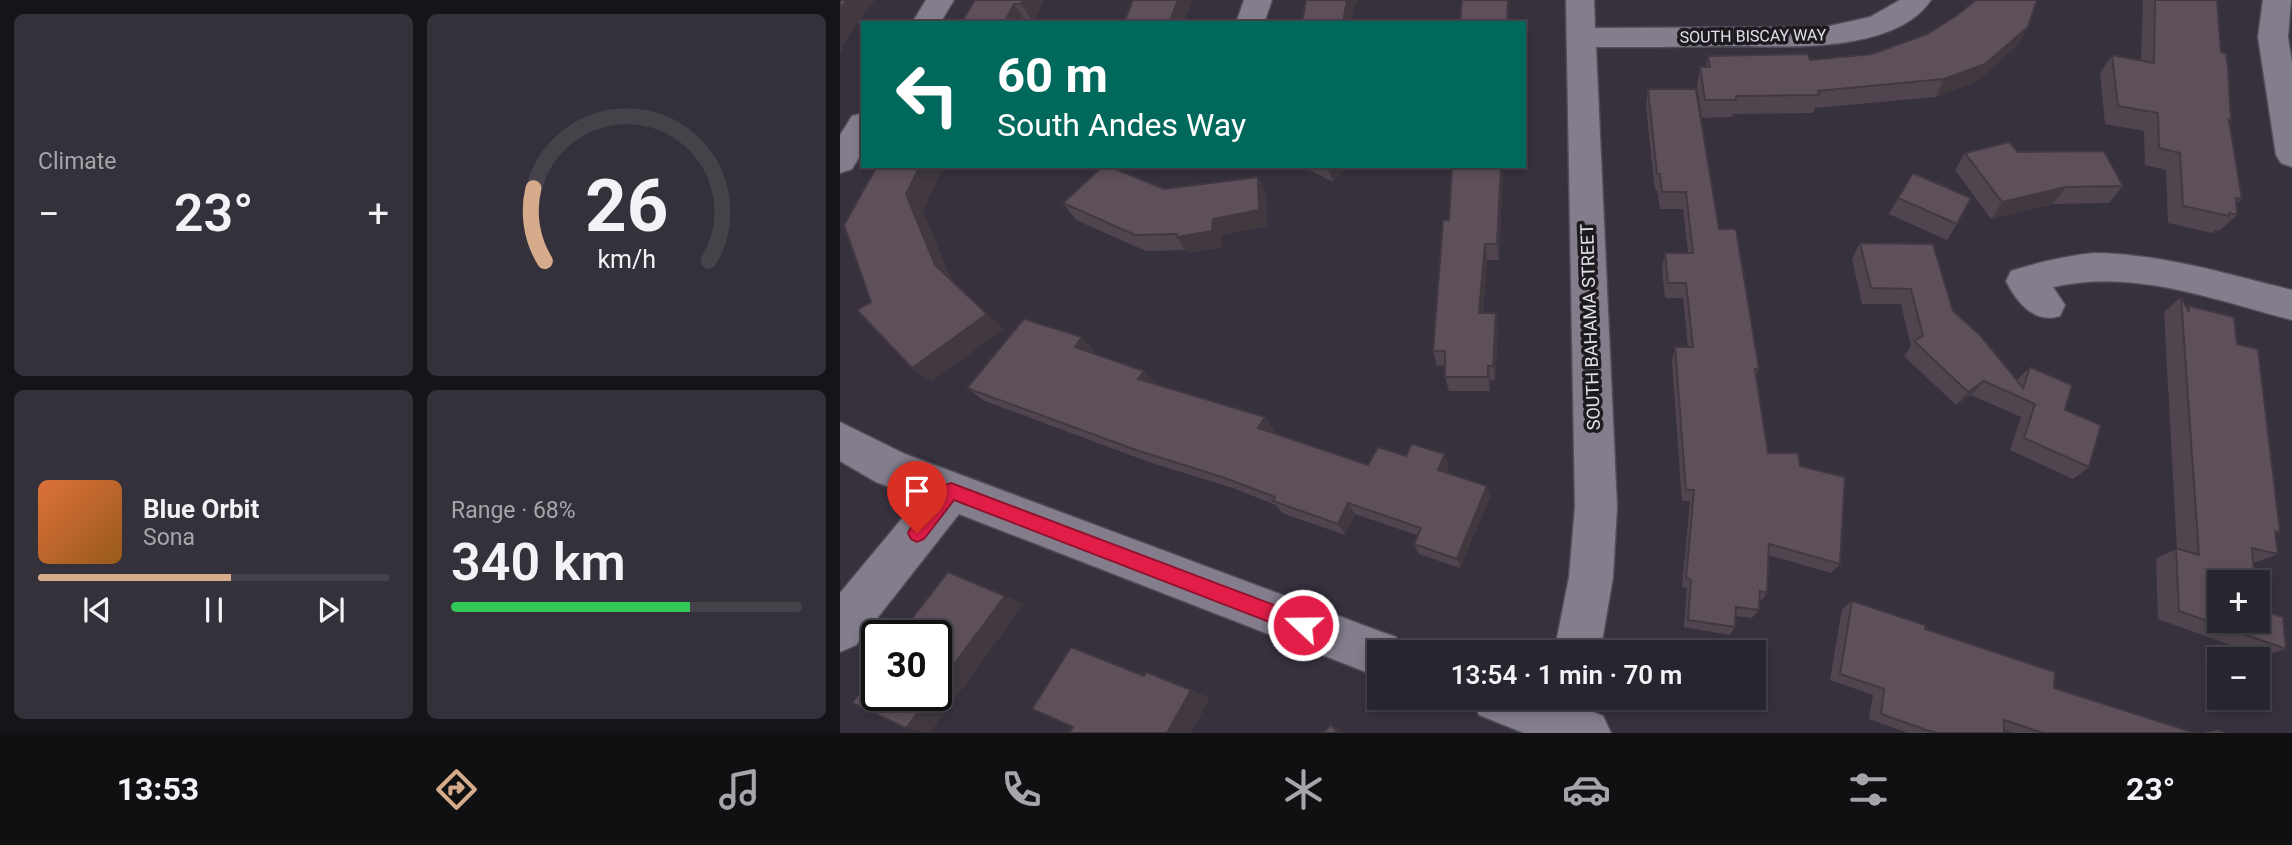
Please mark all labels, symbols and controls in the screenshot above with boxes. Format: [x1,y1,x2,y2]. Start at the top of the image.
street label: SOUTH BISCAY WAY [1680,25,1827,47]
text: 60 m [997,47,1108,104]
icon: left [882,49,973,140]
text: South Andes Way [997,106,1246,144]
text: Climate [38,148,117,175]
text: 26 [585,163,668,249]
text: 23° [174,183,253,244]
text: − [38,192,60,236]
text: + [367,192,389,236]
street label: SOUTH BAHAMA STREET [1576,223,1604,431]
text: km/h [597,245,656,274]
pin [887,461,947,533]
icon: arrive [898,472,936,510]
text: Blue Orbit [143,494,259,524]
text: Range · 68% [451,497,576,524]
text: Sona [143,524,195,551]
text: 340 km [451,532,626,593]
map controls [2207,570,2270,710]
button: + [2207,570,2270,633]
position arrow [1266,588,1340,662]
icon: previous [78,591,116,629]
icon: pause [195,591,233,629]
icon: next [312,591,350,629]
speed limit sign: 30 [861,620,952,711]
button: − [2207,647,2270,710]
text: 13:54 · 1 min · 70 m [1451,660,1682,690]
icon: directions [432,765,481,814]
icon: music [715,765,764,814]
icon: phone [997,765,1046,814]
icon: climate [1279,765,1328,814]
icon: car [1562,765,1611,814]
icon: filters [1844,765,1893,814]
text: 13:53 [117,770,199,808]
text: 23° [2126,770,2175,808]

